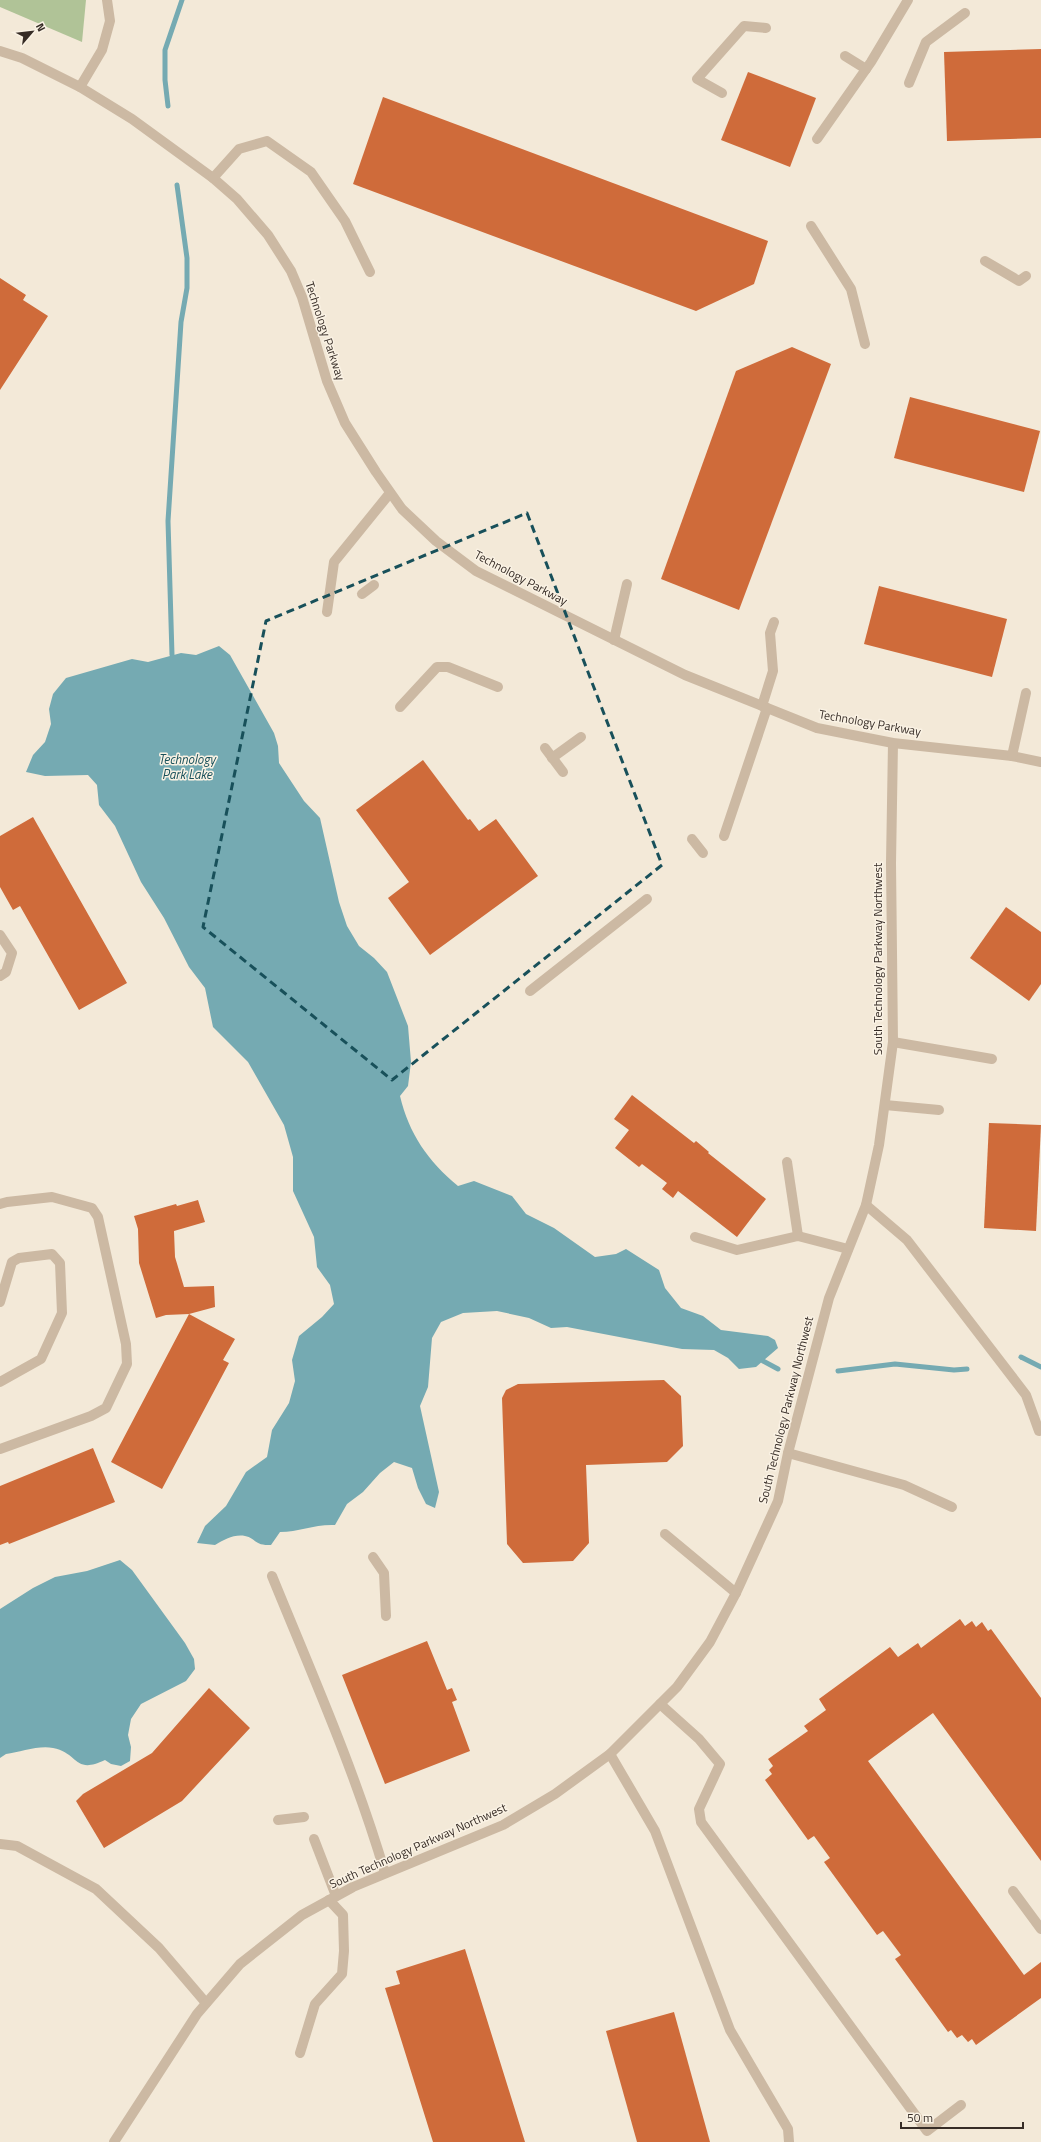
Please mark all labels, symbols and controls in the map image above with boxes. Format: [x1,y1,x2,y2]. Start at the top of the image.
north arrow [12,12,52,52]
text: N [32,20,50,34]
street label: Technology Parkway [300,279,351,383]
street label: Technology Parkway [471,545,571,610]
street label: Technology Parkway [818,704,923,741]
water label: Technology Park Lake [159,749,218,784]
street label: South Technology Parkway Northwest [868,862,887,1055]
street label: South Technology Parkway Northwest [753,1313,818,1506]
street label: South Technology Parkway Northwest [326,1797,510,1893]
scale bar [901,2104,1023,2130]
text: 50 m [907,2108,933,2127]

